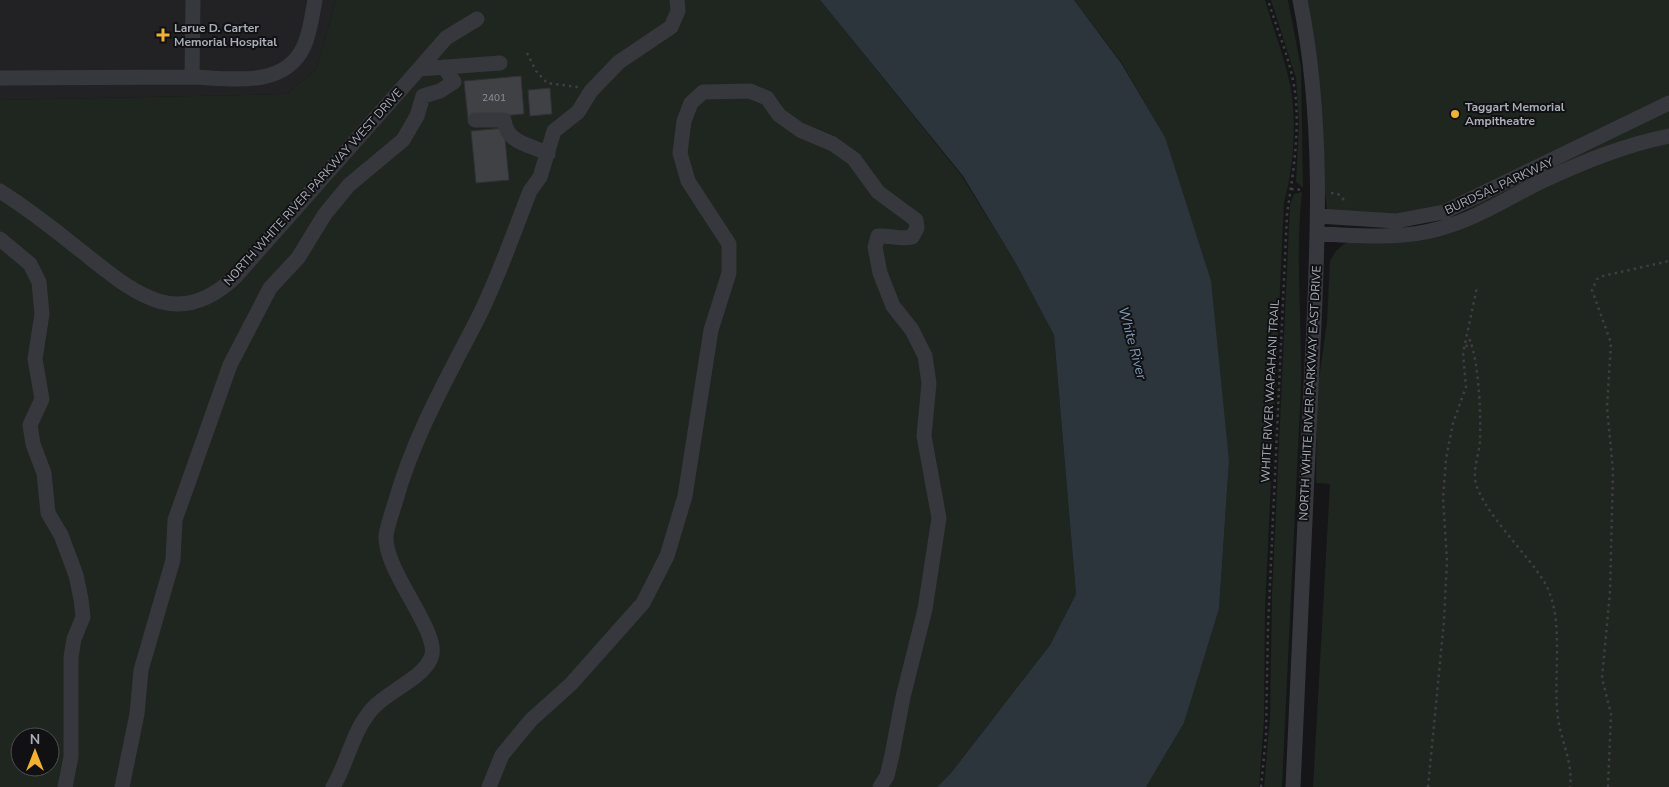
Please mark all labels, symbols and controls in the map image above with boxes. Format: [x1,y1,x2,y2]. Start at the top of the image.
place label: Larue D. Carter Memorial Hospital [174,20,277,50]
marker: Larue D. Carter Memorial Hospital [156,28,170,42]
street label: NORTH WHITE RIVER PARKWAY WEST DRIVE [220,85,406,289]
house number: 2401 [482,91,506,105]
place label: Taggart Memorial Ampitheatre [1465,99,1565,129]
marker: Taggart Memorial Ampitheatre [1449,108,1461,120]
street label: BURDSAL PARKWAY [1442,153,1557,218]
street label: NORTH WHITE RIVER PARKWAY EAST DRIVE [1295,265,1325,521]
street label: WHITE RIVER WAPAHANI TRAIL [1257,299,1283,483]
water label: White River [1114,305,1152,383]
north arrow [10,727,60,777]
text: N [30,730,40,749]

